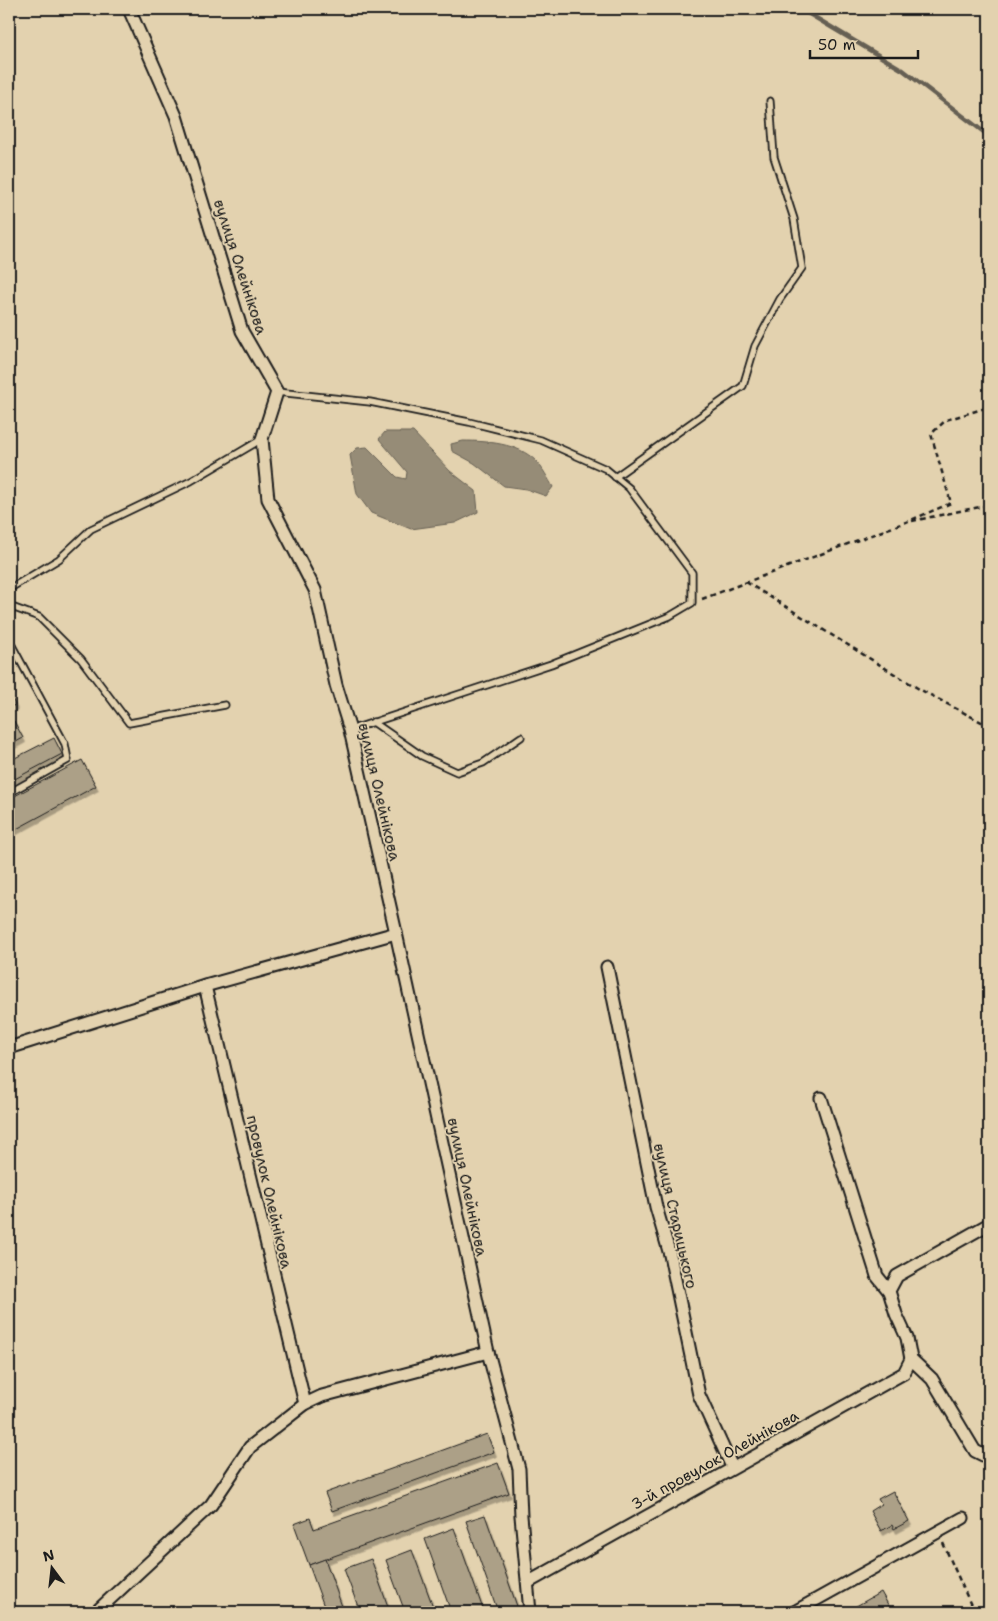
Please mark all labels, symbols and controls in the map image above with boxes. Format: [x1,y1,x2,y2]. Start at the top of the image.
scale bar [810,28,918,60]
text: 50 m [818,35,856,55]
street label: вулиця Олейнікова [209,197,271,338]
street label: вулиця Олейнікова [353,721,405,864]
street label: провулок Олейнікова [242,1113,297,1271]
street label: вулиця Олейнікова [443,1116,492,1259]
street label: вулиця Старицького [649,1141,701,1291]
street label: 3-й провулок Олейнікова [628,1405,803,1514]
north arrow [28,1544,78,1594]
text: N [41,1545,56,1566]

